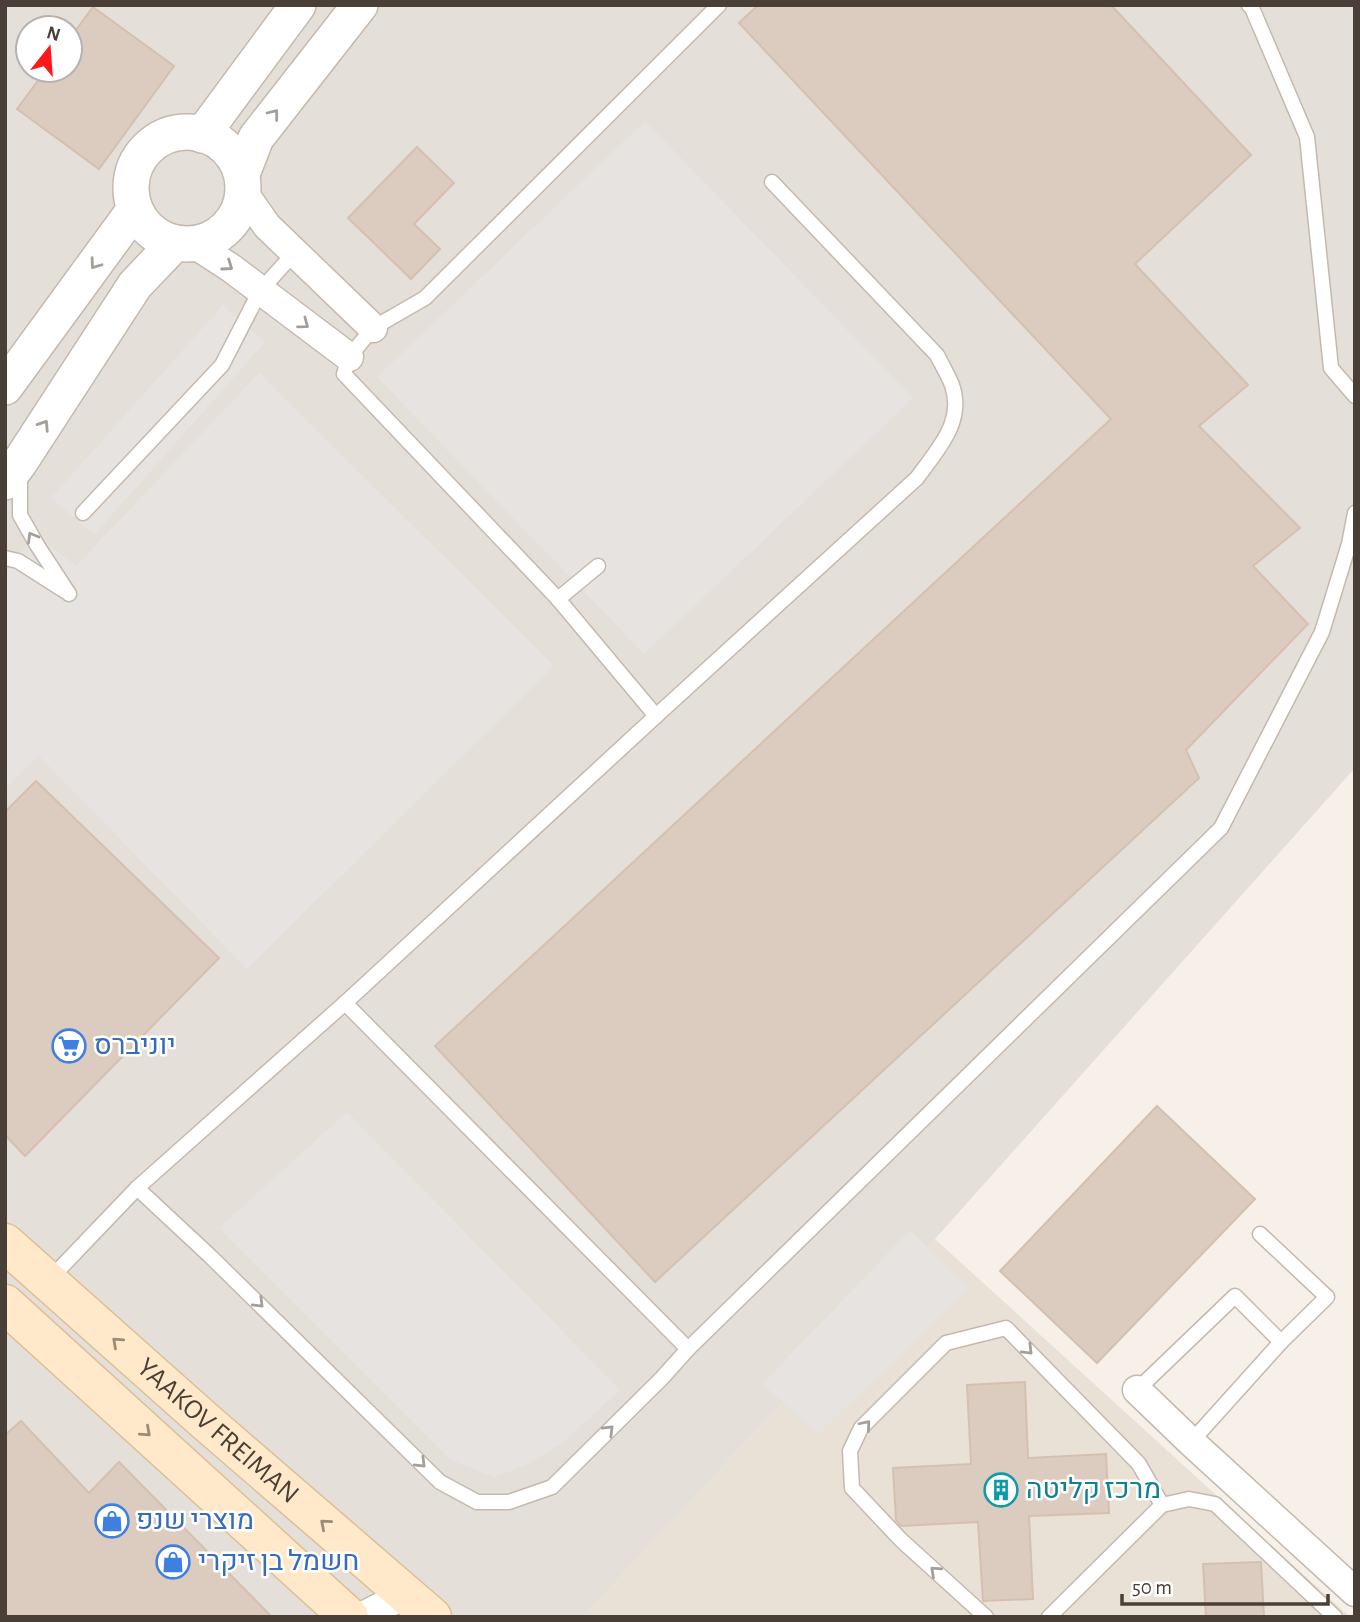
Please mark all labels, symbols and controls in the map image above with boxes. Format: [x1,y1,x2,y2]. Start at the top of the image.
north arrow [14,14,84,84]
text: N [44,23,63,45]
one-way arrow [266,110,279,122]
one-way arrow [90,256,103,269]
one-way arrow [220,258,233,270]
one-way arrow [297,315,309,328]
one-way arrow [36,420,49,433]
one-way arrow [27,531,40,544]
supermarket icon: יוניברס [50,1027,88,1065]
place label: יוניברס [94,1032,176,1060]
one-way arrow [250,1295,263,1308]
one-way arrow [112,1338,125,1350]
one-way arrow [1019,1342,1032,1355]
street label: YAAKOV FREIMAN [131,1353,304,1509]
one-way arrow [857,1420,870,1433]
one-way arrow [138,1424,151,1436]
one-way arrow [601,1426,614,1439]
one-way arrow [412,1455,425,1468]
building icon: מרכז קליטה [982,1471,1020,1509]
place label: מרכז קליטה [1026,1476,1161,1504]
shop icon: מוצרי שנפ [93,1502,131,1540]
place label: מוצרי שנפ [136,1507,254,1535]
one-way arrow [320,1520,333,1532]
shop icon: חשמל בן זיקרי [154,1543,192,1581]
place label: חשמל בן זיקרי [198,1548,359,1576]
scale bar [1122,1562,1328,1606]
one-way arrow [930,1567,943,1579]
text: 50 m [1132,1577,1172,1598]

